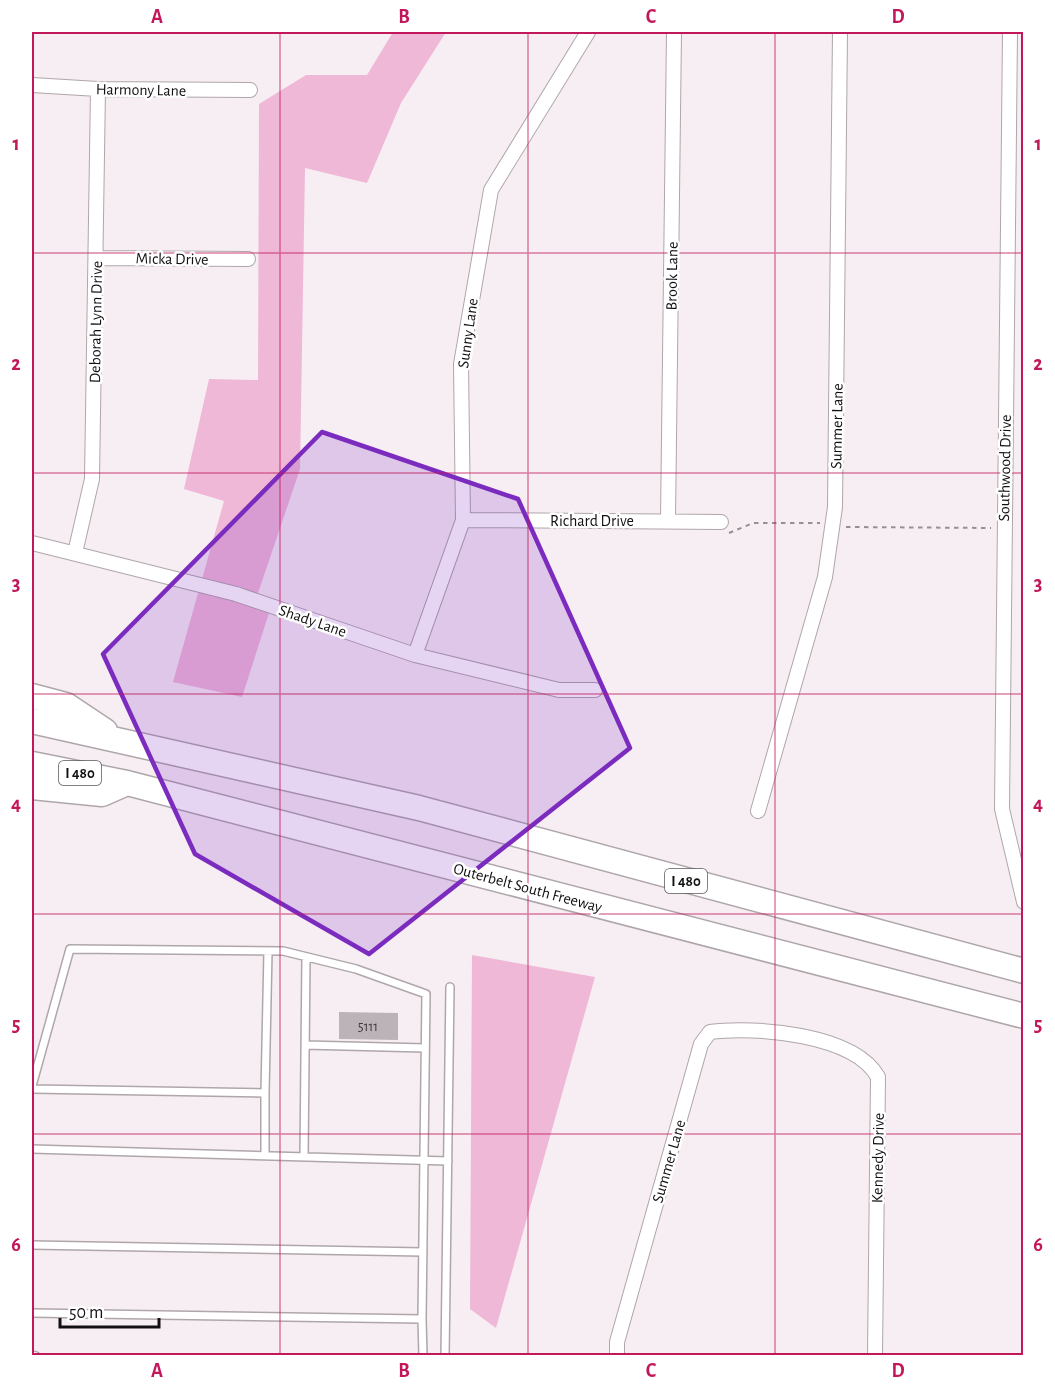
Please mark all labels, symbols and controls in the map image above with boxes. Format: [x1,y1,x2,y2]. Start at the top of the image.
text: A [151,7,163,27]
text: B [398,7,410,27]
text: C [646,7,657,27]
text: D [891,7,905,27]
street label: Harmony Lane [96,81,186,100]
text: 1 [12,134,20,154]
text: 1 [1034,134,1042,154]
street label: Brook Lane [663,242,681,311]
street label: Micka Drive [135,250,209,268]
street label: Deborah Lynn Drive [87,261,106,383]
street label: Sunny Lane [455,297,482,369]
text: 2 [11,354,21,374]
text: 2 [1033,354,1043,374]
street label: Summer Lane [828,383,846,469]
street label: Southwood Drive [996,414,1014,522]
street label: Richard Drive [550,513,634,529]
text: 3 [12,574,20,594]
text: 3 [1034,574,1042,594]
street label: Shady Lane [276,602,349,641]
road number: I 480 [59,761,101,785]
text: 4 [11,794,21,814]
text: 4 [1033,794,1043,814]
street label: Outerbelt South Freeway [451,860,604,917]
road number: I 480 [665,869,707,893]
text: 5 [12,1015,20,1035]
text: 5 [1034,1015,1042,1035]
house number: 5111 [358,1020,378,1034]
street label: Kennedy Drive [869,1113,888,1203]
street label: Summer Lane [649,1118,688,1205]
text: 6 [11,1235,21,1255]
text: 6 [1033,1235,1043,1255]
scale bar [60,1291,159,1329]
text: 50 m [69,1304,103,1322]
text: A [151,1361,163,1381]
text: B [398,1361,410,1381]
text: C [646,1361,657,1381]
text: D [891,1361,905,1381]

